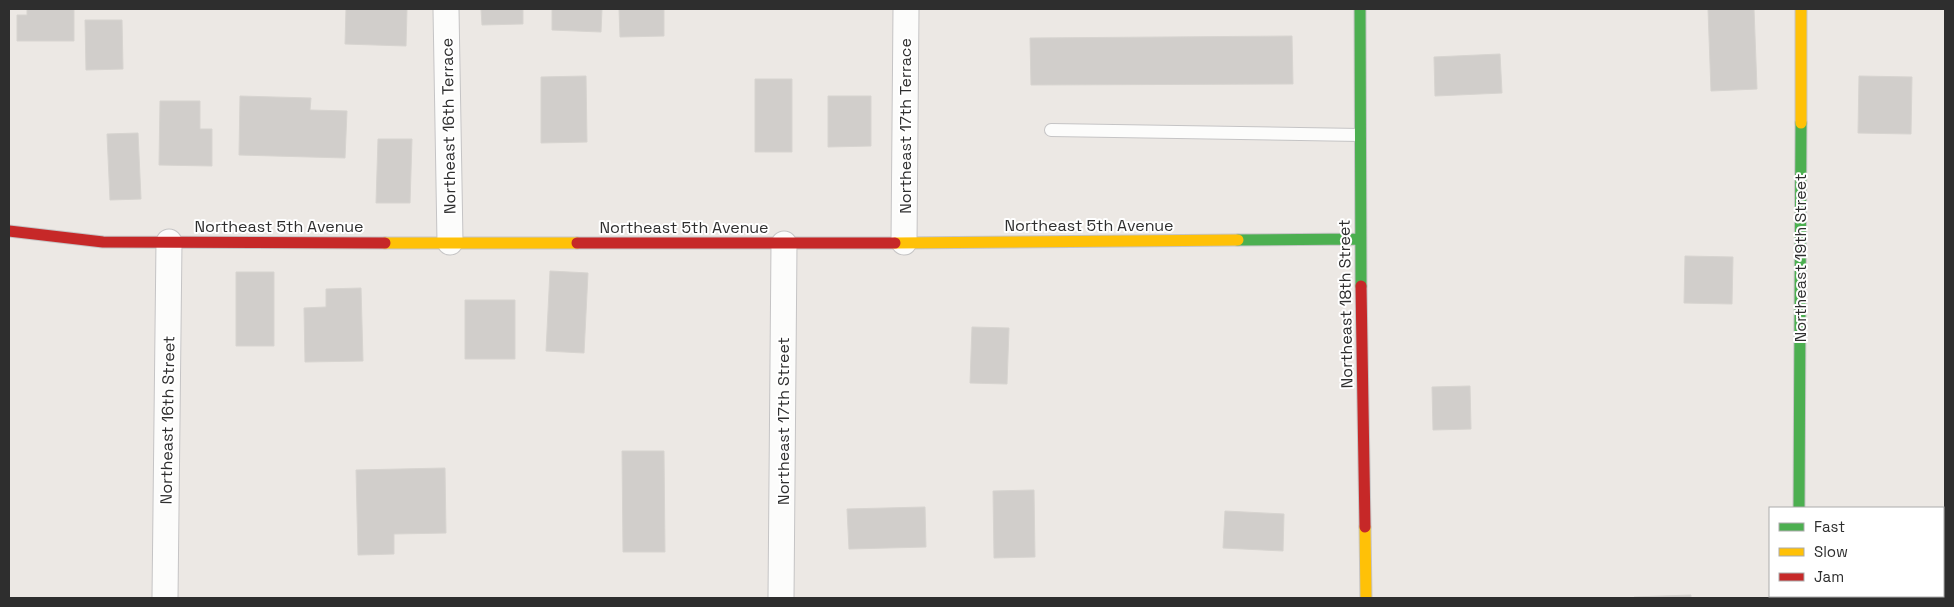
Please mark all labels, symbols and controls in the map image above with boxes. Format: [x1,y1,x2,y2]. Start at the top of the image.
street label: Northeast 16th Terrace [436,38,461,214]
street label: Northeast 17th Terrace [895,38,916,214]
street label: Northeast 19th Street [1790,174,1811,342]
street label: Northeast 5th Avenue [1004,215,1174,236]
street label: Northeast 5th Avenue [194,216,364,237]
street label: Northeast 5th Avenue [599,217,769,238]
street label: Northeast 18th Street [1334,219,1357,389]
street label: Northeast 16th Street [156,335,179,505]
street label: Northeast 17th Street [773,337,794,505]
legend [1769,507,1944,597]
text: Fast [1814,517,1845,536]
text: Slow [1814,542,1848,561]
text: Jam [1814,567,1844,586]

